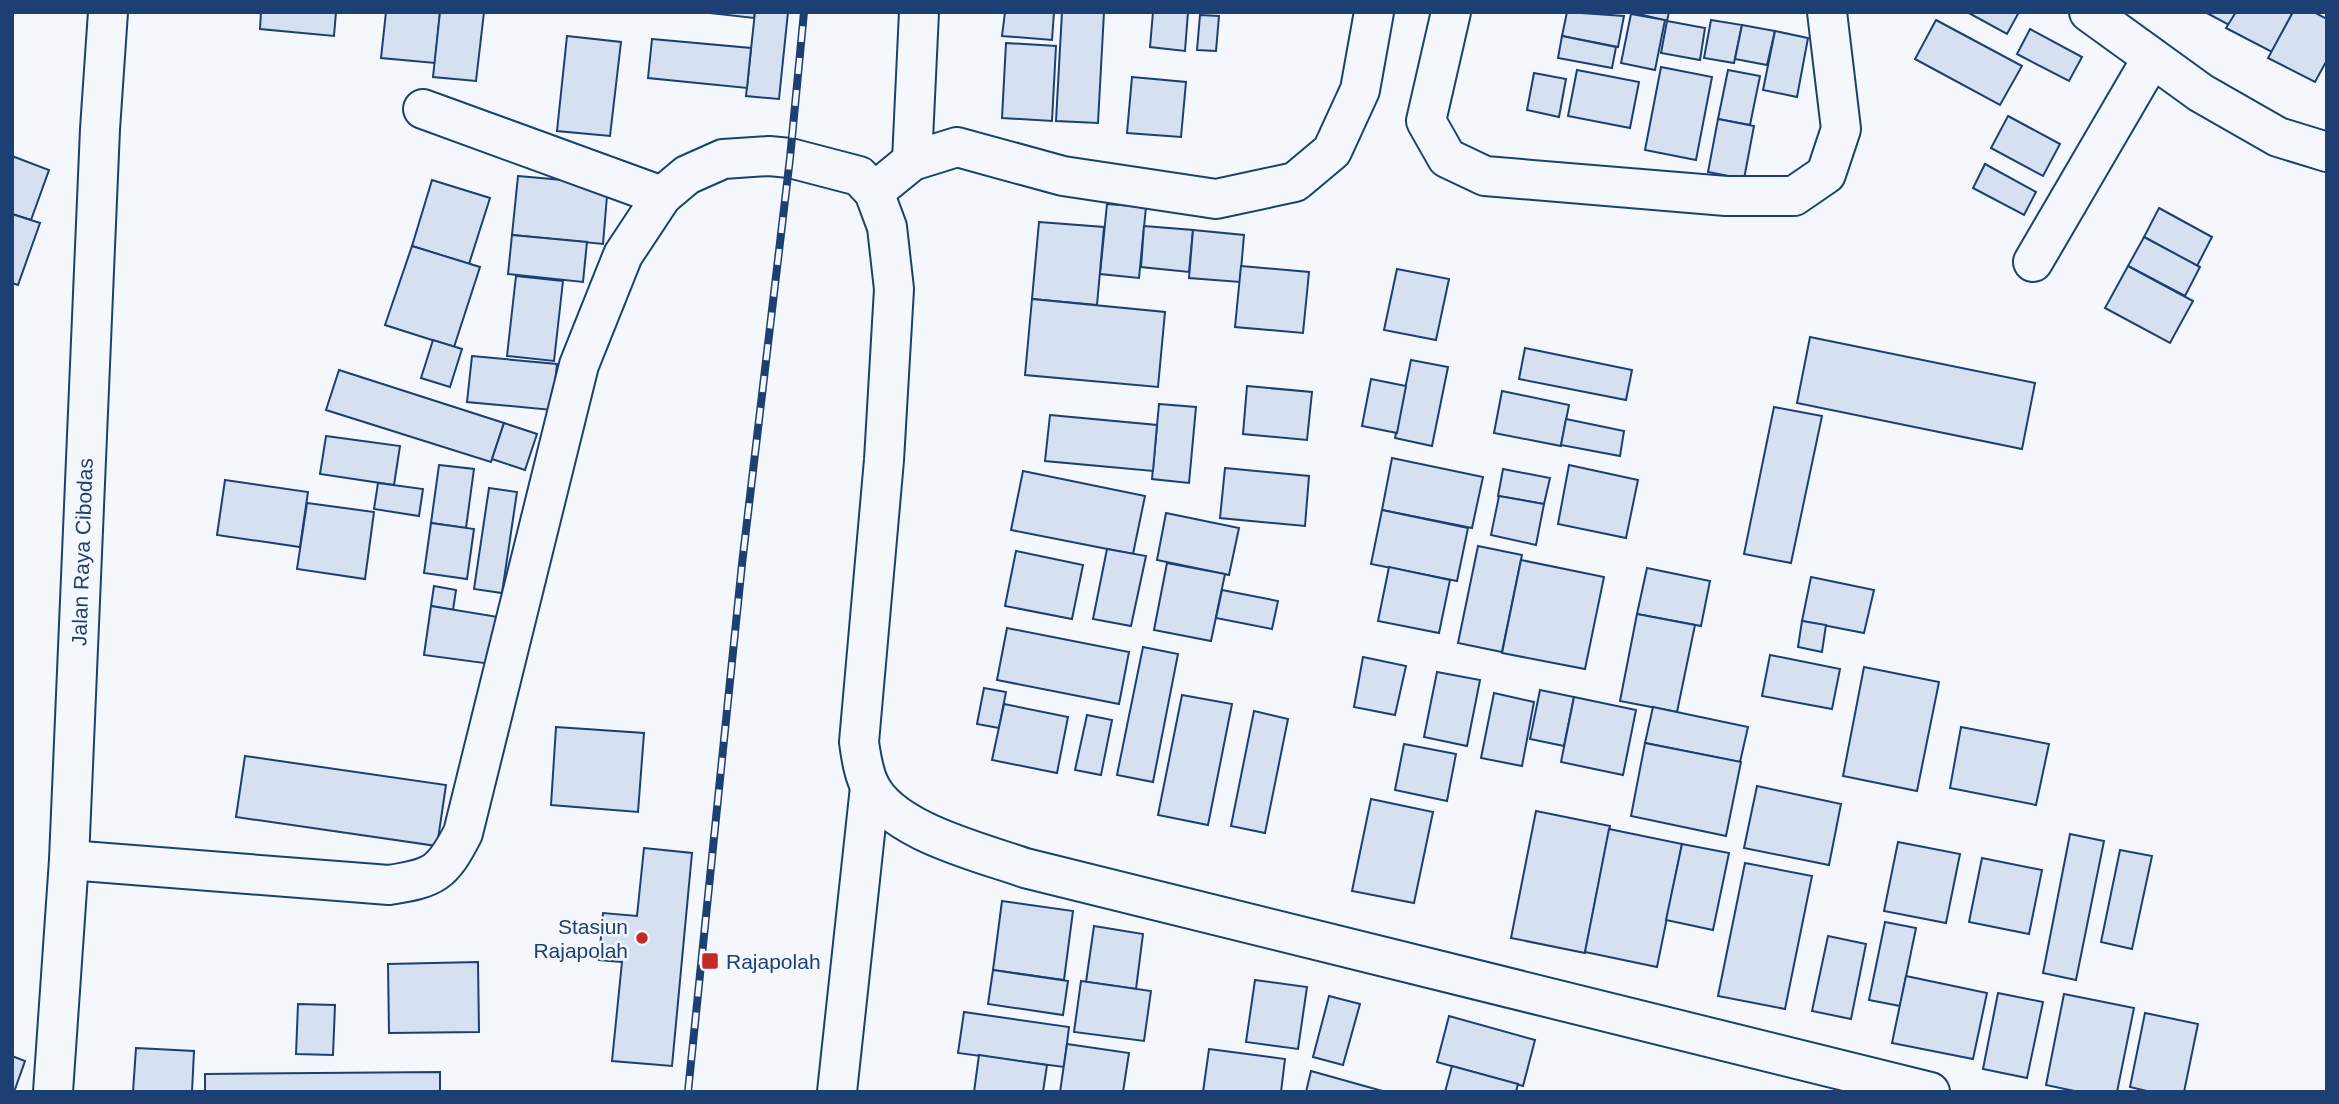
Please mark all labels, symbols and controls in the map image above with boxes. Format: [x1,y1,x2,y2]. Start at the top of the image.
street label: Jalan Raya Cibodas [67,458,97,646]
place label: Stasiun Rajapolah [533,915,628,962]
marker: Stasiun Rajapolah [634,930,650,946]
place label: Rajapolah [726,950,821,973]
marker: Rajapolah [700,951,720,971]

